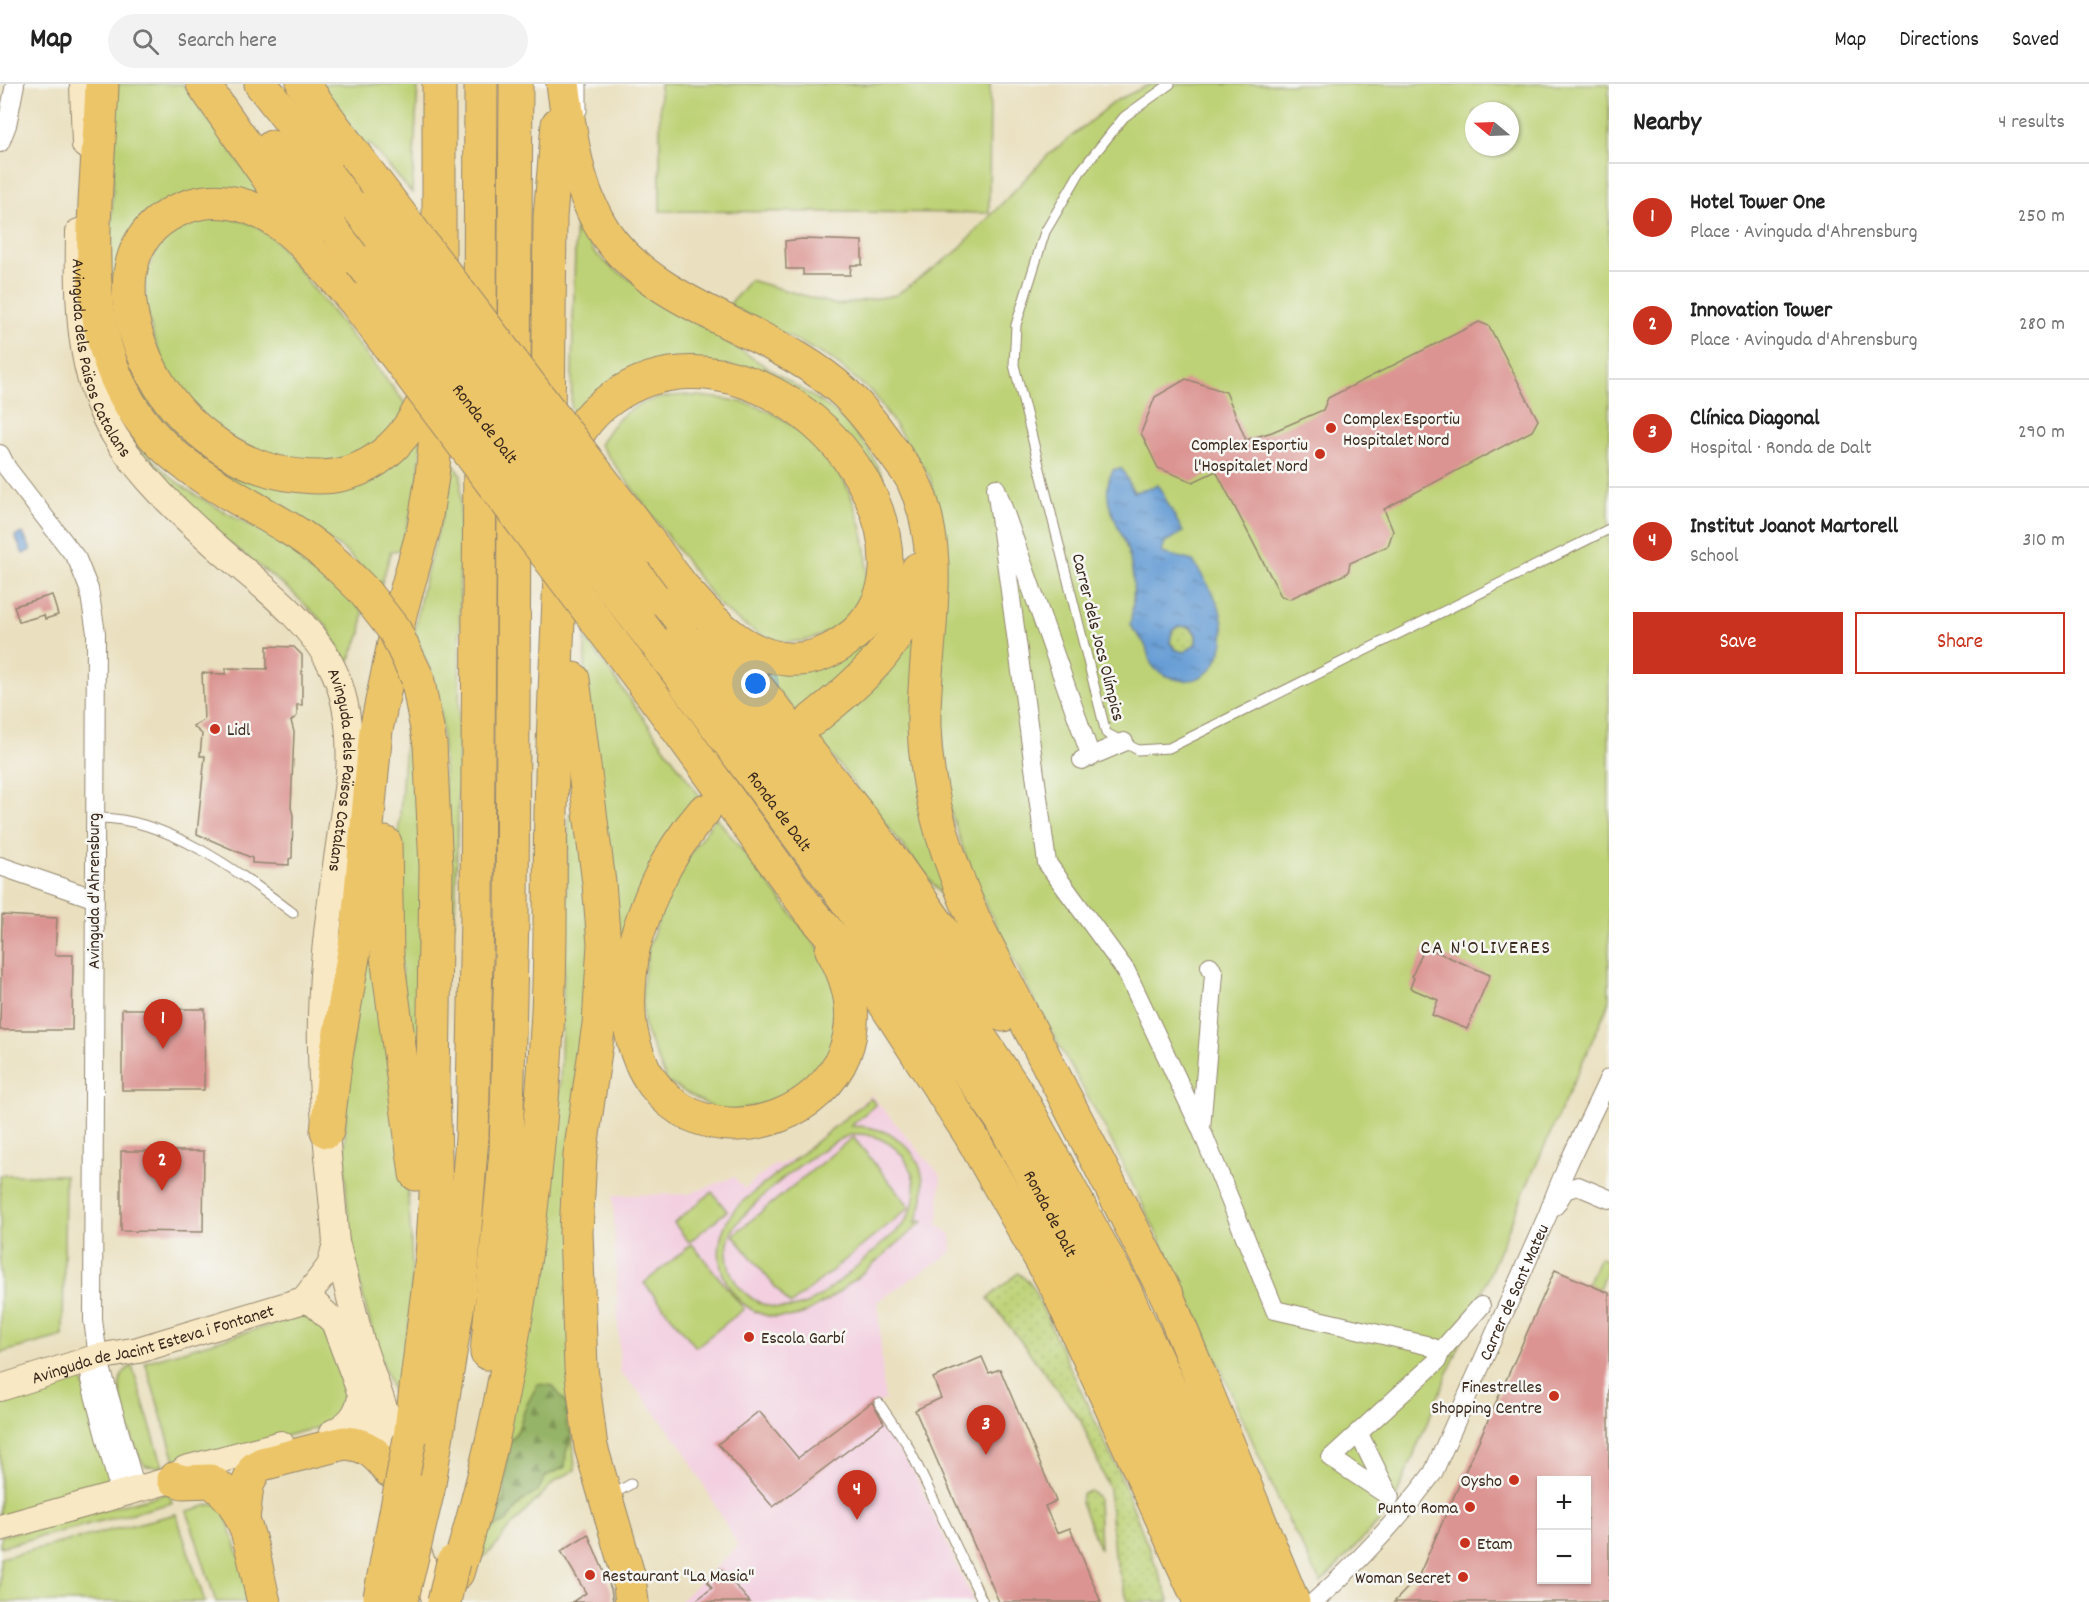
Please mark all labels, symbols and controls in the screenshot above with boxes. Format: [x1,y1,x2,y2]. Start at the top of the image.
search box [108,14,528,68]
text: Map [30,21,72,61]
icon: search [129,25,162,58]
text: Search here [177,26,277,57]
text: Map [1835,26,1866,56]
text: Directions [1899,26,1979,56]
text: Saved [2012,26,2059,56]
north arrow [1465,102,1519,156]
text: Nearby [1633,105,1701,142]
text: 4 results [1998,109,2065,137]
text: Hotel Tower One [1690,188,1825,219]
text: 1 [1650,203,1655,231]
text: 250 m [2018,203,2065,231]
text: Place · Avinguda d'Ahrensburg [1690,219,1917,247]
street label: Avinguda dels Països Catalans [64,259,136,464]
text: Innovation Tower [1690,296,1832,327]
text: 2 [1648,311,1657,339]
text: 280 m [2019,311,2065,339]
text: Place · Avinguda d'Ahrensburg [1690,327,1917,355]
street label: Ronda de Dalt [445,380,523,471]
text: Clínica Diagonal [1690,404,1819,435]
place label: Complex Esportiu Hospitalet Nord [1343,408,1460,454]
text: 3 [1648,419,1657,447]
text: 290 m [2018,419,2065,447]
marker: Complex Esportiu Hospitalet Nord [1324,421,1338,435]
place label: Complex Esportiu l'Hospitalet Nord [1191,434,1308,480]
text: Hospital · Ronda de Dalt [1690,435,1872,463]
marker: Complex Esportiu l'Hospitalet Nord [1313,447,1327,461]
text: Institut Joanot Martorell [1690,512,1898,543]
text: 4 [1648,527,1657,555]
text: 310 m [2023,527,2065,555]
text: School [1690,543,1739,571]
street label: Carrer dels Jocs Olímpics [1064,551,1130,724]
button: Save [1633,612,1843,674]
button: Share [1855,612,2065,674]
street label: Avinguda dels Països Catalans [319,665,360,873]
your location [741,669,770,698]
place label: Lidl [227,719,251,744]
marker: Lidl [208,722,222,736]
street label: Ronda de Dalt [739,767,817,859]
street label: Avinguda d'Ahrensburg [83,813,108,969]
district label: CA N'OLIVERES [1421,935,1551,963]
pin: 1 [144,1000,182,1049]
pin: 2 [142,1142,182,1191]
street label: Ronda de Dalt [1016,1167,1082,1263]
street label: Carrer de Sant Mateu [1474,1221,1557,1365]
street label: Avinguda de Jacint Esteva i Fontanet [29,1300,278,1392]
place label: Escola Garbí [761,1327,846,1352]
marker: Escola Garbí [742,1330,756,1344]
place label: Finestrelles Shopping Centre [1431,1376,1542,1422]
marker: Finestrelles Shopping Centre [1547,1389,1561,1403]
pin: 3 [966,1406,1006,1455]
pin: 4 [838,1470,876,1520]
place label: Oysho [1461,1470,1502,1495]
marker: Oysho [1507,1473,1521,1487]
map controls [1537,1476,1591,1584]
button: + [1537,1476,1591,1530]
place label: Punto Roma [1377,1497,1459,1522]
marker: Punto Roma [1463,1500,1477,1514]
button: − [1537,1530,1591,1584]
place label: Etam [1477,1533,1513,1558]
marker: Etam [1458,1536,1472,1550]
place label: Restaurant "La Masia" [602,1565,754,1590]
place label: Woman Secret [1355,1567,1451,1592]
marker: Restaurant "La Masia" [583,1568,597,1582]
marker: Woman Secret [1456,1570,1470,1584]

